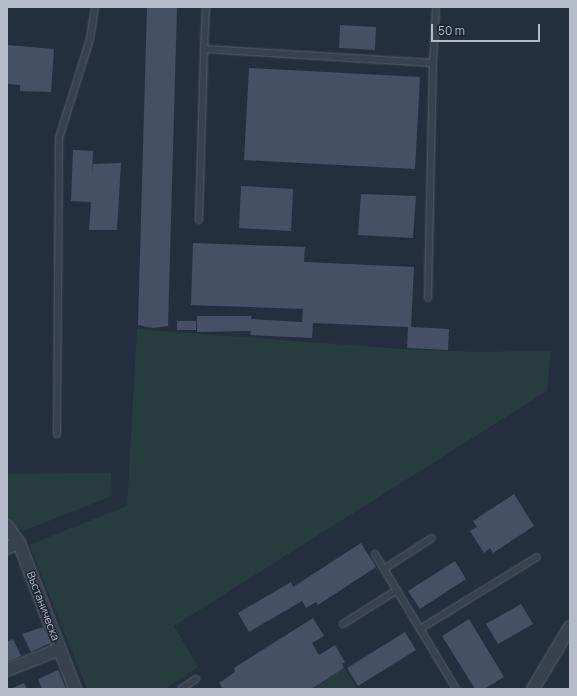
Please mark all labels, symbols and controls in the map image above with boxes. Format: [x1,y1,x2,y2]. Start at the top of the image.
scale bar [433,16,542,42]
text: 50 m [438,22,465,39]
street label: Въстаническа [24,570,62,642]

